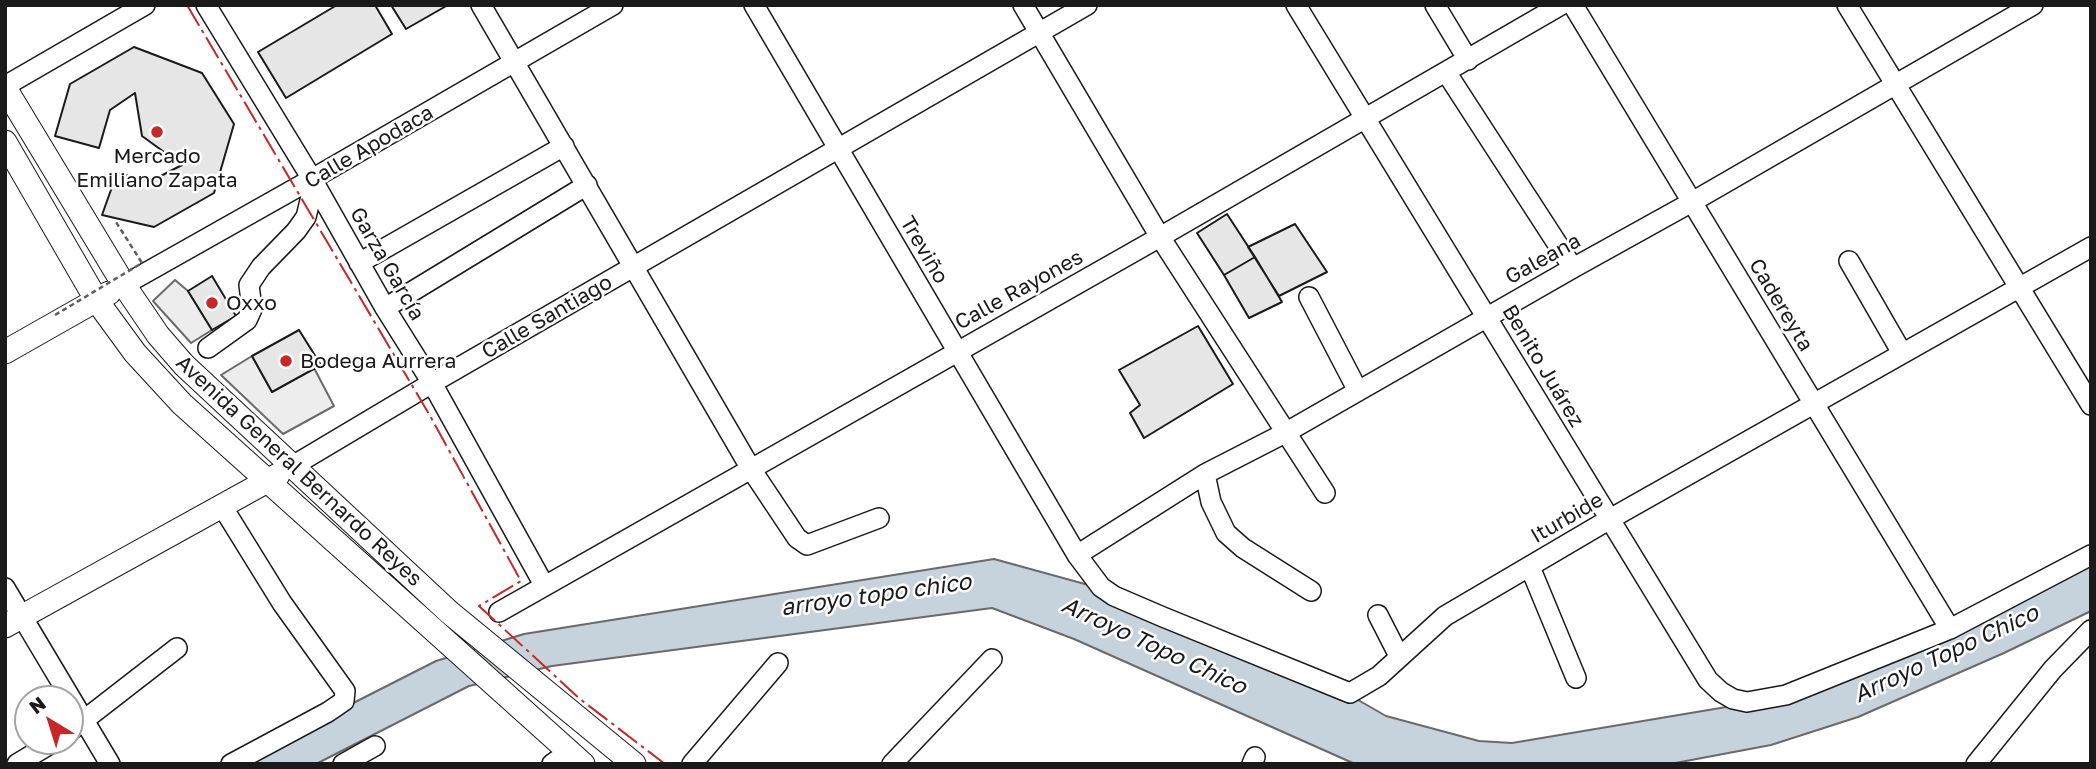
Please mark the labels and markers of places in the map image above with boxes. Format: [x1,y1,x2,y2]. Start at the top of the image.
marker: Mercado Emiliano Zapata [149,124,165,140]
place label: Mercado Emiliano Zapata [76,143,238,193]
place label: Oxxo [226,290,277,316]
marker: Oxxo [204,295,220,311]
place label: Bodega Aurrera [300,348,456,374]
marker: Bodega Aurrera [278,353,294,369]

